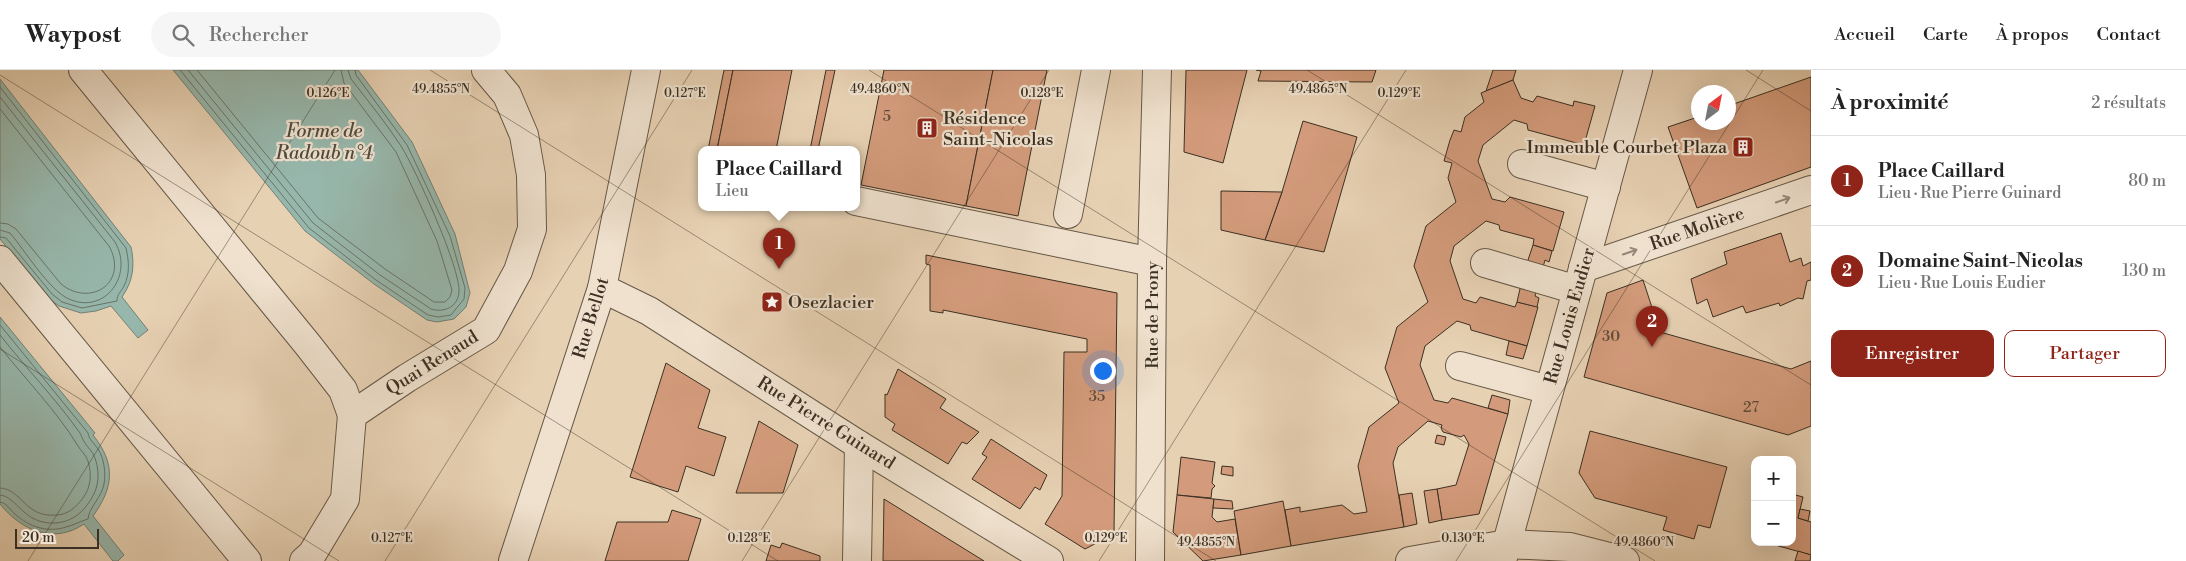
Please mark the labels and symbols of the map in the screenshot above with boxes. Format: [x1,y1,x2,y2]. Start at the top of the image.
text: 49.4855°N [412,82,470,97]
text: 49.4860°N [850,82,910,97]
text: 49.4865°N [1289,82,1347,97]
north arrow [1691,85,1736,130]
text: 0.126°E [306,86,350,101]
text: 0.127°E [664,86,706,101]
text: 0.128°E [1020,86,1064,101]
text: 0.129°E [1377,86,1421,101]
house number: 5 [883,107,891,126]
place label: Résidence Saint-Nicolas [943,107,1054,151]
building icon: Résidence Saint-Nicolas [915,116,939,140]
water label: Forme de Radoub n°4 [274,119,373,165]
building icon: Immeuble Courbet Plaza [1731,135,1755,159]
place label: Immeuble Courbet Plaza [1527,136,1728,159]
one-way arrow [1775,194,1791,204]
street label: Rue Molière [1647,202,1747,256]
pin: 1 [763,228,795,269]
street label: Rue Louis Eudier [1540,245,1601,387]
one-way arrow [1621,247,1637,256]
street label: Rue de Prony [1141,261,1164,369]
street label: Rue Bellot [568,274,614,362]
place icon: Osezlacier [760,290,784,314]
place label: Osezlacier [788,291,874,314]
pin: 2 [1636,306,1668,347]
street label: Quai Renaud [381,325,483,401]
house number: 30 [1602,327,1620,346]
your location [1090,358,1116,384]
street label: Rue Pierre Guinard [753,371,900,475]
house number: 35 [1089,387,1105,406]
house number: 27 [1743,398,1759,417]
scale bar [15,526,99,549]
text: 0.127°E [371,531,413,546]
text: 0.128°E [727,531,771,546]
text: 0.129°E [1084,531,1128,546]
text: 0.130°E [1441,531,1485,546]
text: 49.4855°N [1177,535,1235,550]
text: 49.4860°N [1614,535,1674,550]

